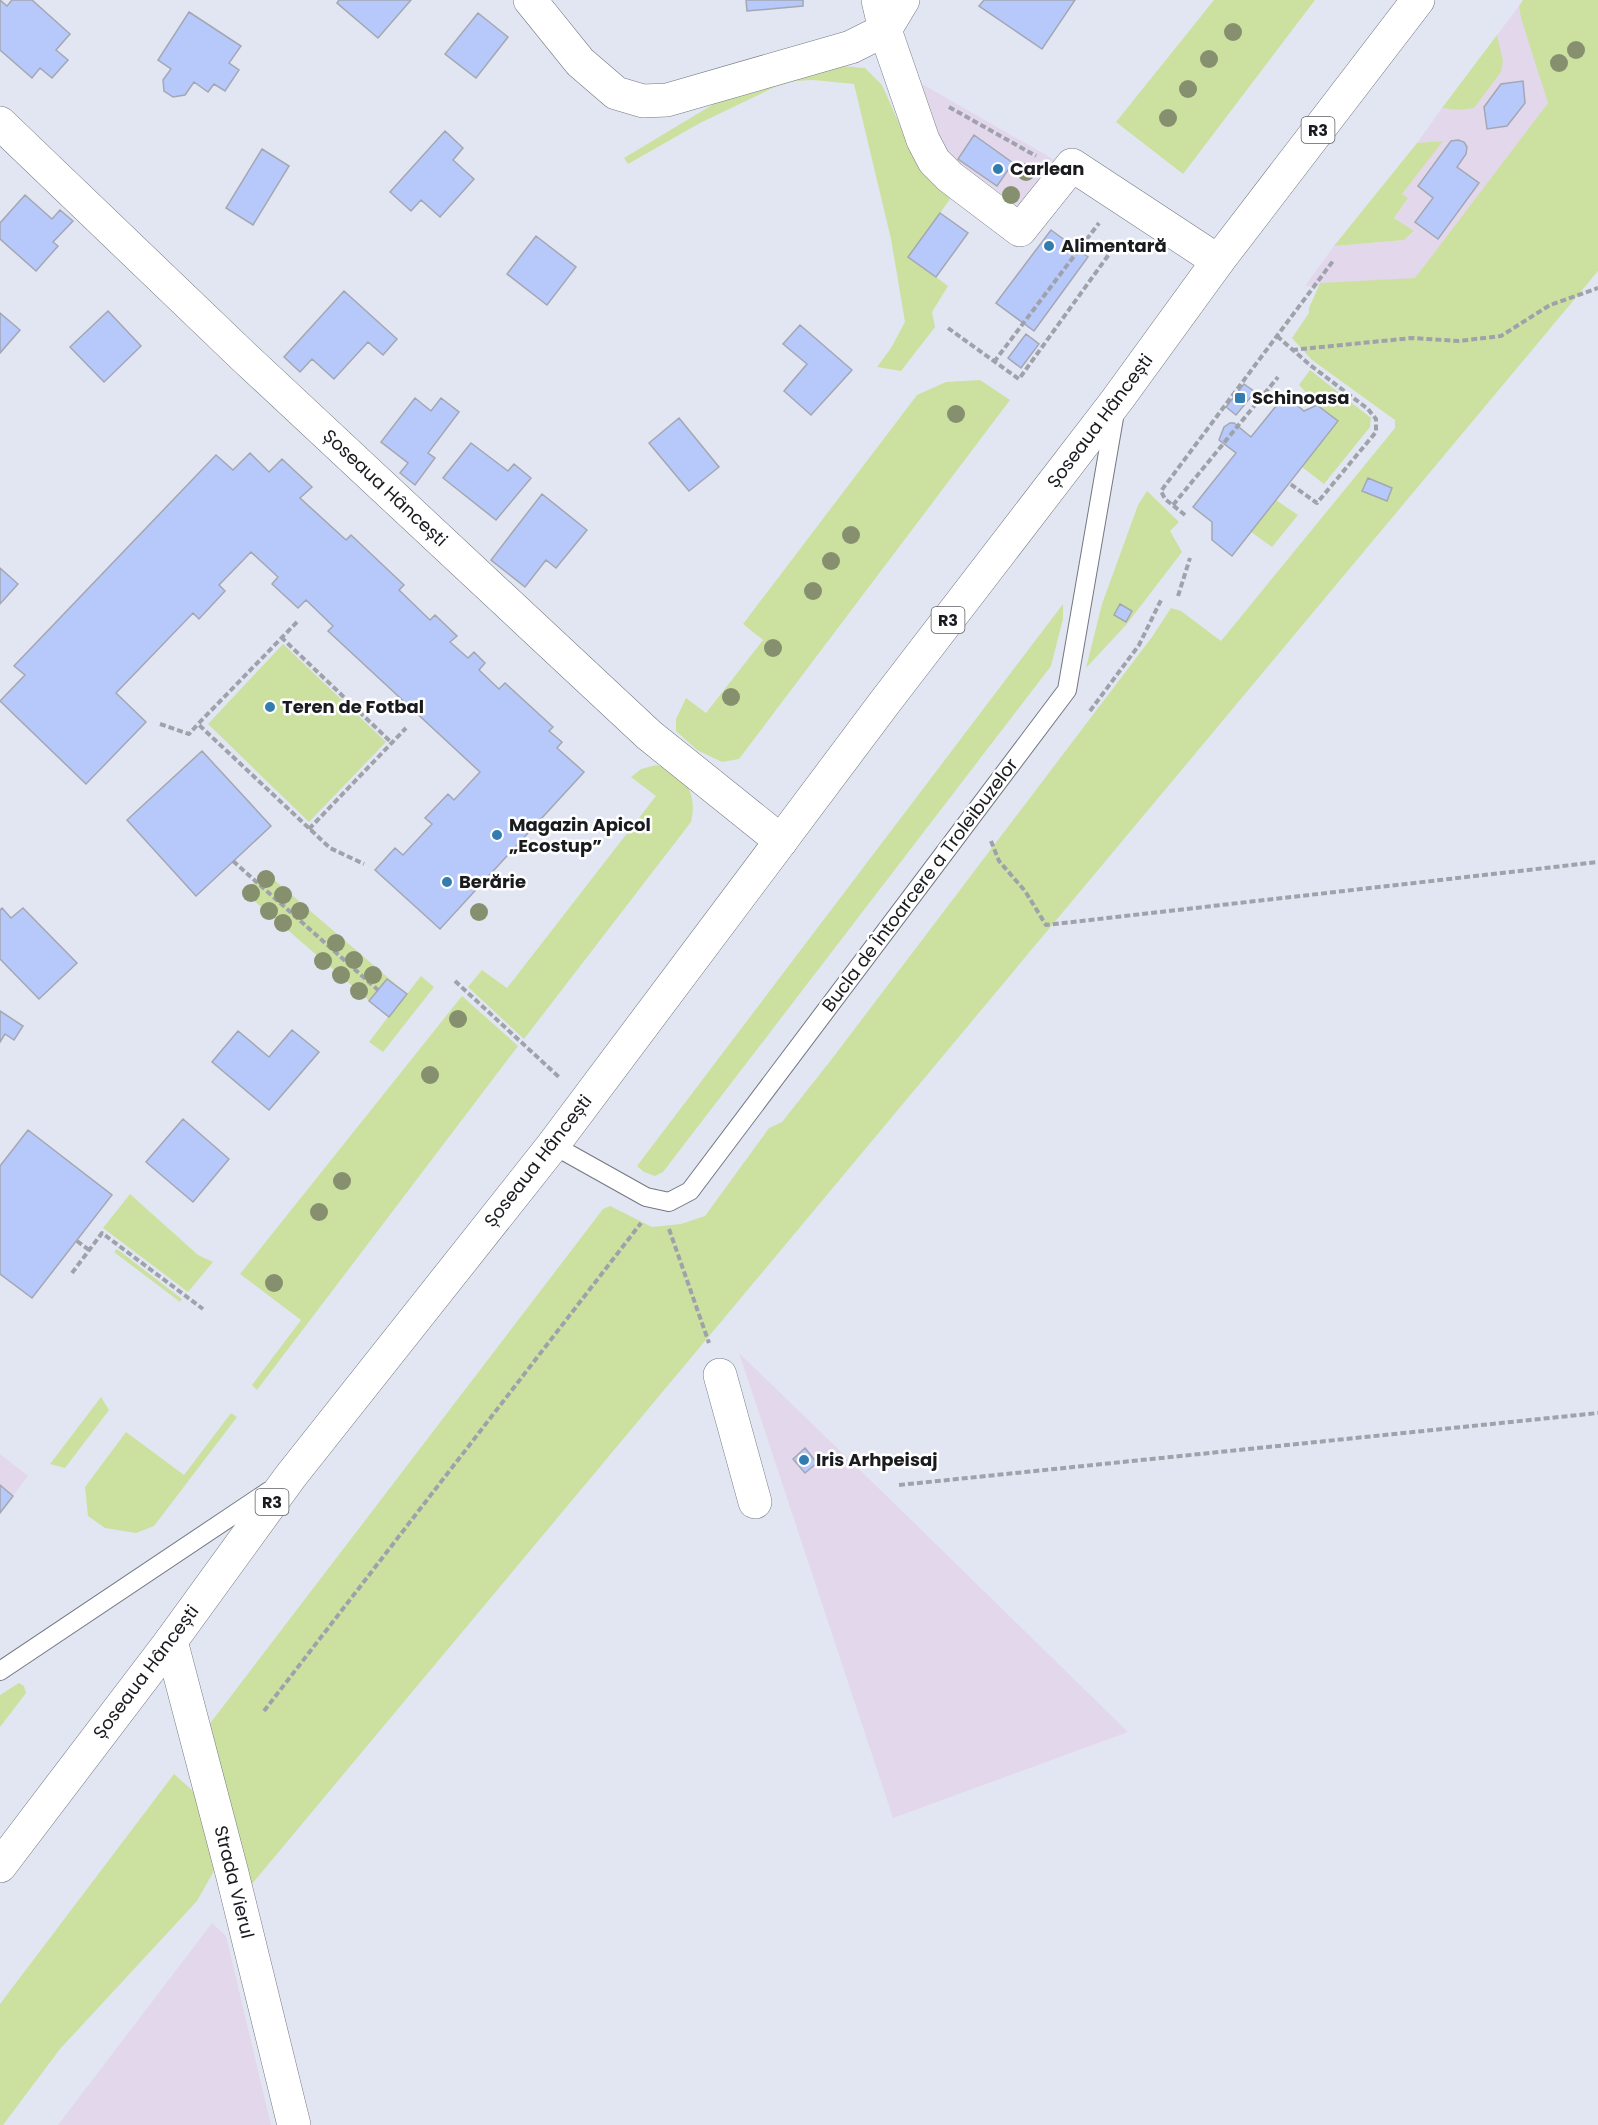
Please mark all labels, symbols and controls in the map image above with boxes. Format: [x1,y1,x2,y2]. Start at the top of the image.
road number: R3 [1302,117,1334,143]
place label: Carlean [1010,156,1084,181]
marker: Carlean [991,162,1005,176]
place label: Alimentară [1061,233,1167,258]
marker: Alimentară [1042,239,1056,253]
street label: Șoseaua Hâncești [1041,349,1158,493]
place label: Schinoasa [1252,385,1350,410]
marker: Schinoasa [1233,391,1247,405]
street label: Șoseaua Hâncești [318,423,453,552]
road number: R3 [932,607,964,633]
place label: Teren de Fotbal [282,694,424,719]
marker: Teren de Fotbal [263,700,277,714]
street label: Bucla de Întoarcere a Troleibuzelor [816,753,1023,1017]
place label: Magazin Apicol „Ecostup” [509,812,651,858]
marker: Magazin Apicol „Ecostup” [490,828,504,842]
place label: Berărie [459,869,526,894]
marker: Berărie [440,875,454,889]
street label: Șoseaua Hâncești [478,1089,597,1232]
place label: Iris Arhpeisaj [816,1447,937,1472]
marker: Iris Arhpeisaj [797,1453,811,1467]
road number: R3 [256,1489,288,1515]
street label: Șoseaua Hâncești [87,1600,204,1744]
street label: Strada Vierul [208,1823,261,1941]

